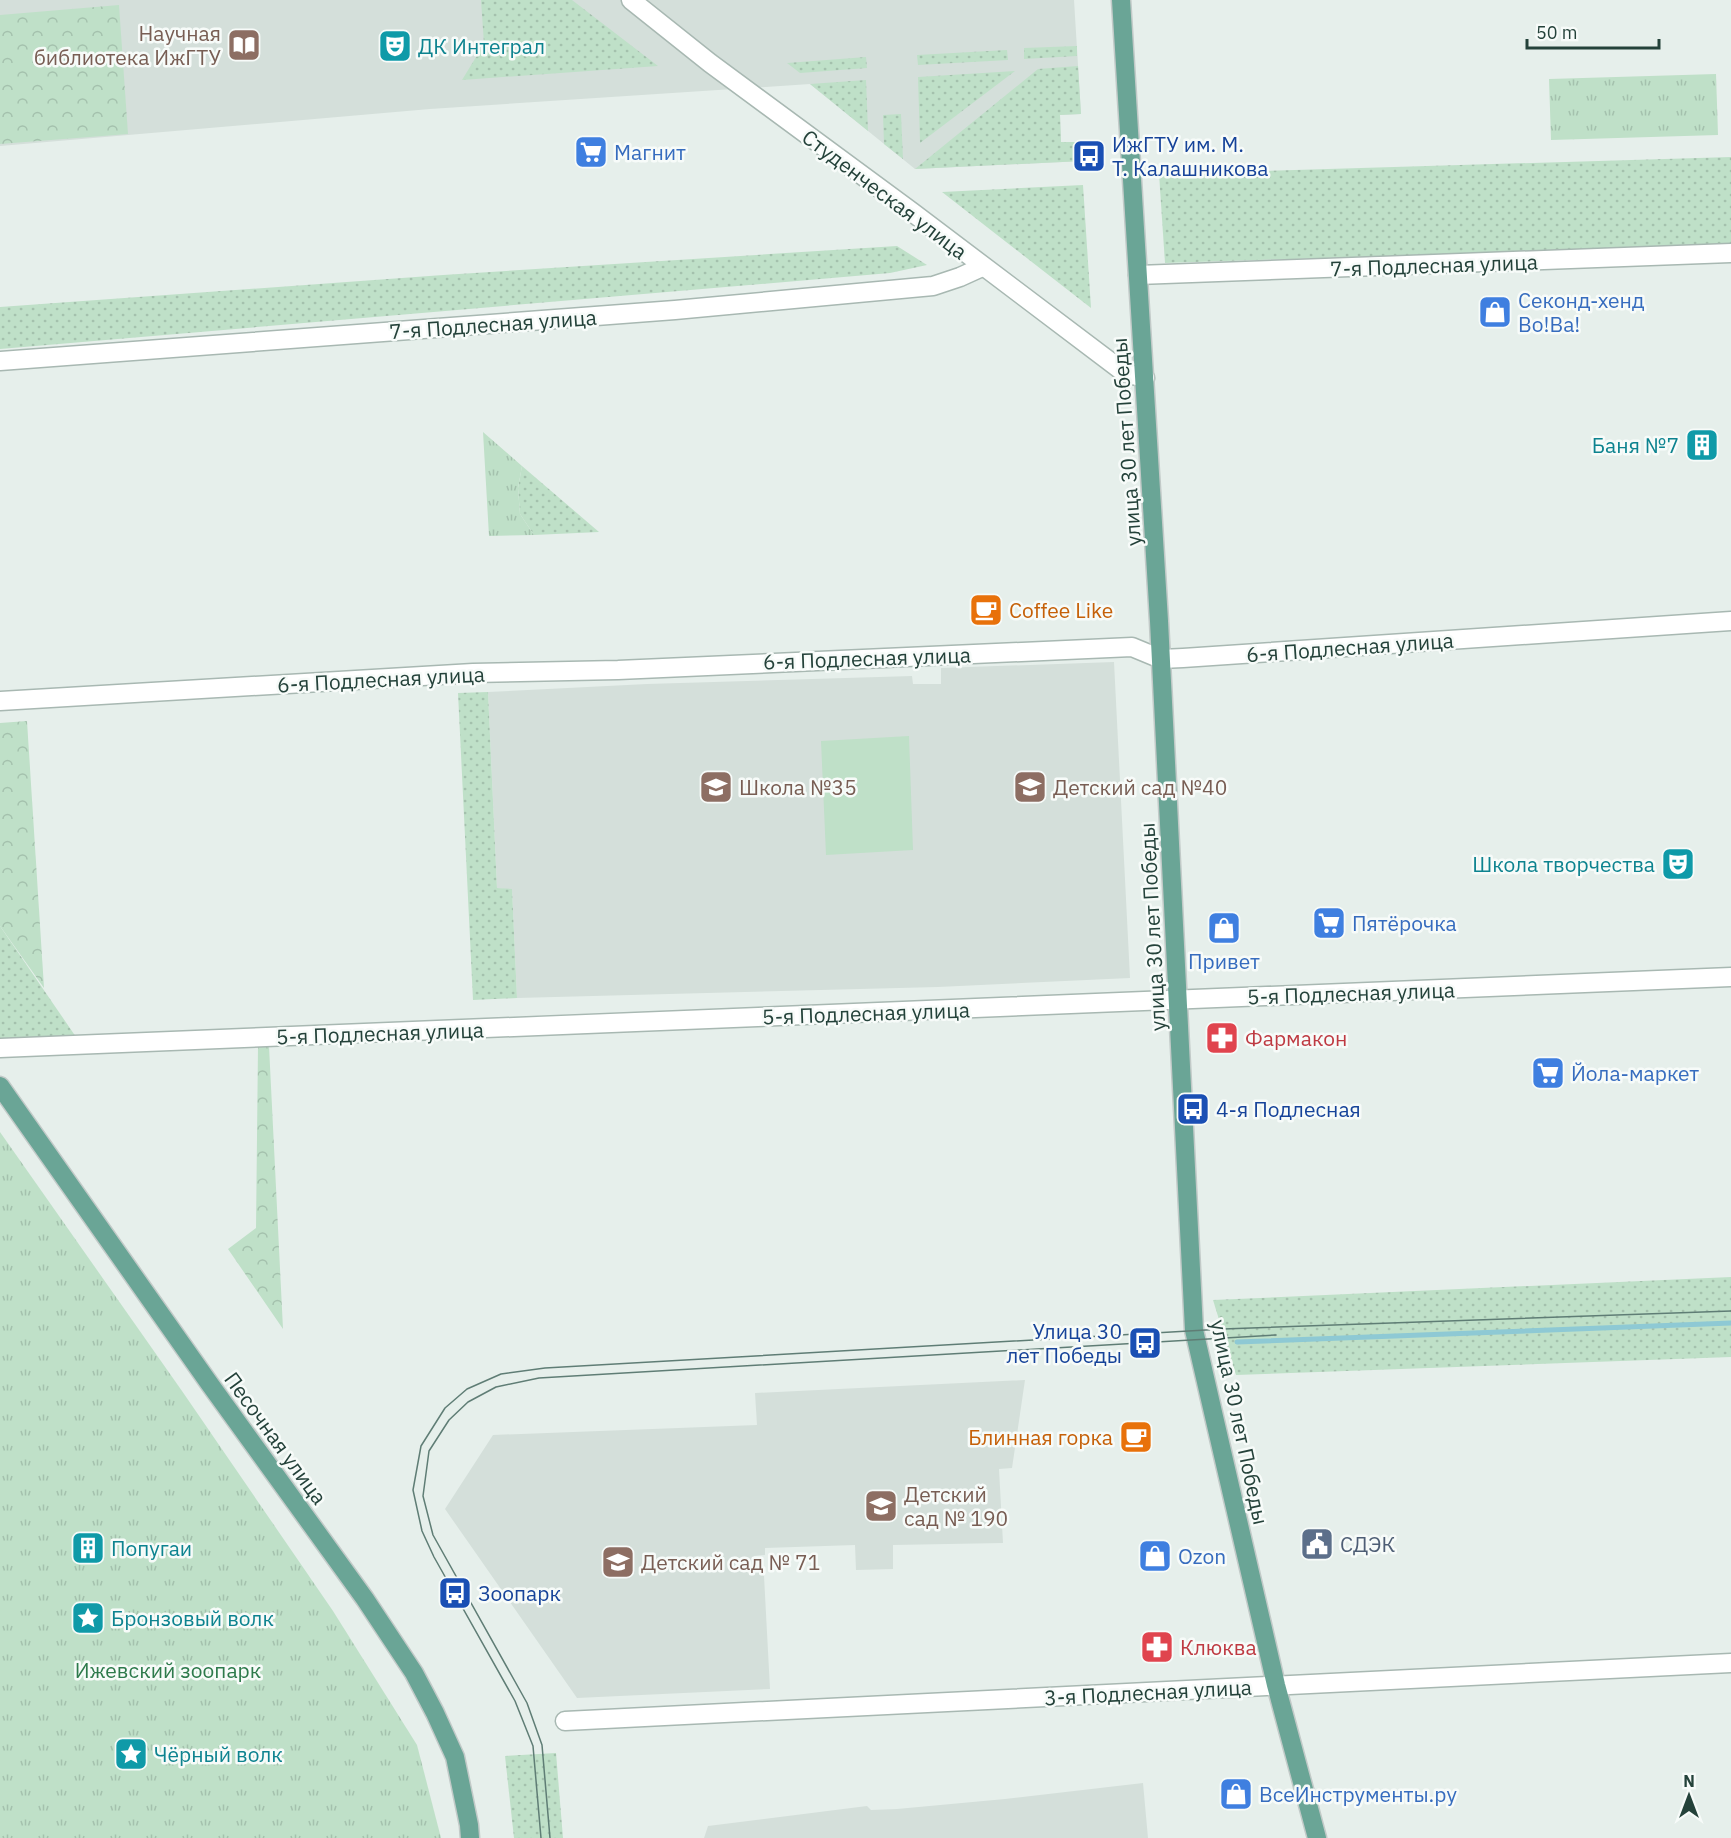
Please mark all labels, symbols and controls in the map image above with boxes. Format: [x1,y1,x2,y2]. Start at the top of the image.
scale bar [1527,12,1659,50]
place label: Научная библиотека ИжГТУ [34,19,221,71]
text: 50 m [1536,21,1578,44]
library icon: Научная библиотека ИжГТУ [226,27,262,63]
theatre icon: ДК Интеграл [377,28,413,64]
place label: ДК Интеграл [418,32,545,60]
street label: Студенческая улица [797,123,973,265]
place label: ИжГТУ им. М. Т. Калашникова [1112,130,1269,182]
supermarket icon: Магнит [573,134,609,170]
place label: Магнит [614,138,686,166]
bus stop icon: ИжГТУ им. М. Т. Калашникова [1071,138,1107,174]
street label: 7-я Подлесная улица [1330,247,1538,283]
place label: Секонд-хенд Во!Ва! [1518,286,1644,338]
shop icon: Секонд-хенд Во!Ва! [1477,294,1513,330]
street label: 7-я Подлесная улица [388,303,598,345]
street label: улица 30 лет Победы [1105,337,1147,547]
building icon: Баня №7 [1684,427,1720,463]
place label: Баня №7 [1592,431,1679,459]
cafe icon: Coffee Like [968,592,1004,628]
place label: Coffee Like [1009,596,1113,624]
street label: 6-я Подлесная улица [1245,626,1455,668]
street label: 6-я Подлесная улица [763,640,971,676]
street label: 6-я Подлесная улица [276,660,486,698]
school or university icon: Школа №35 [698,769,734,805]
school or university icon: Детский сад №40 [1012,769,1048,805]
place label: Школа №35 [739,773,857,801]
place label: Детский сад №40 [1053,773,1227,801]
street label: улица 30 лет Победы [1133,822,1171,1032]
theatre icon: Школа творчества [1660,846,1696,882]
place label: Школа творчества [1472,850,1655,878]
supermarket icon: Пятёрочка [1311,905,1347,941]
place label: Пятёрочка [1352,909,1457,937]
shop icon: Привет [1206,910,1242,946]
place label: Привет [1188,947,1260,975]
street label: 5-я Подлесная улица [1247,975,1455,1011]
street label: 5-я Подлесная улица [762,995,970,1031]
street label: 5-я Подлесная улица [276,1015,484,1051]
pharmacy icon: Фармакон [1204,1020,1240,1056]
place label: Фармакон [1245,1024,1347,1052]
supermarket icon: Йола-маркет [1530,1055,1566,1091]
place label: Йола-маркет [1571,1059,1699,1087]
bus stop icon: 4-я Подлесная [1175,1091,1211,1127]
place label: 4-я Подлесная [1216,1095,1361,1123]
place label: Улица 30 лет Победы [1006,1317,1122,1369]
street label: улица 30 лет Победы [1205,1317,1275,1527]
bus stop icon: Улица 30 лет Победы [1127,1325,1163,1361]
street label: Песочная улица [218,1366,334,1510]
cafe icon: Блинная горка [1118,1419,1154,1455]
place label: Блинная горка [968,1423,1113,1451]
place label: Детский сад № 190 [904,1480,1008,1532]
school or university icon: Детский сад № 190 [863,1488,899,1524]
public building icon: СДЭК [1299,1526,1335,1562]
building icon: Попугаи [70,1530,106,1566]
place label: СДЭК [1340,1530,1395,1558]
place label: Попугаи [111,1534,192,1562]
shop icon: Ozon [1137,1538,1173,1574]
place label: Ozon [1178,1542,1226,1570]
school or university icon: Детский сад № 71 [600,1544,636,1580]
place label: Детский сад № 71 [641,1548,820,1576]
bus stop icon: Зоопарк [437,1575,473,1611]
place label: Зоопарк [478,1579,561,1607]
place icon: Бронзовый волк [70,1600,106,1636]
place label: Бронзовый волк [111,1604,274,1632]
pharmacy icon: Клюква [1139,1629,1175,1665]
place label: Клюква [1180,1633,1257,1661]
park label: Ижевский зоопарк [75,1656,261,1684]
street label: 3-я Подлесная улица [1043,1673,1253,1711]
place icon: Чёрный волк [113,1736,149,1772]
place label: Чёрный волк [154,1740,283,1768]
north arrow [1659,1766,1719,1826]
text: N [1683,1771,1695,1791]
shop icon: ВсеИнструменты.ру [1218,1776,1254,1812]
place label: ВсеИнструменты.ру [1259,1780,1457,1808]

